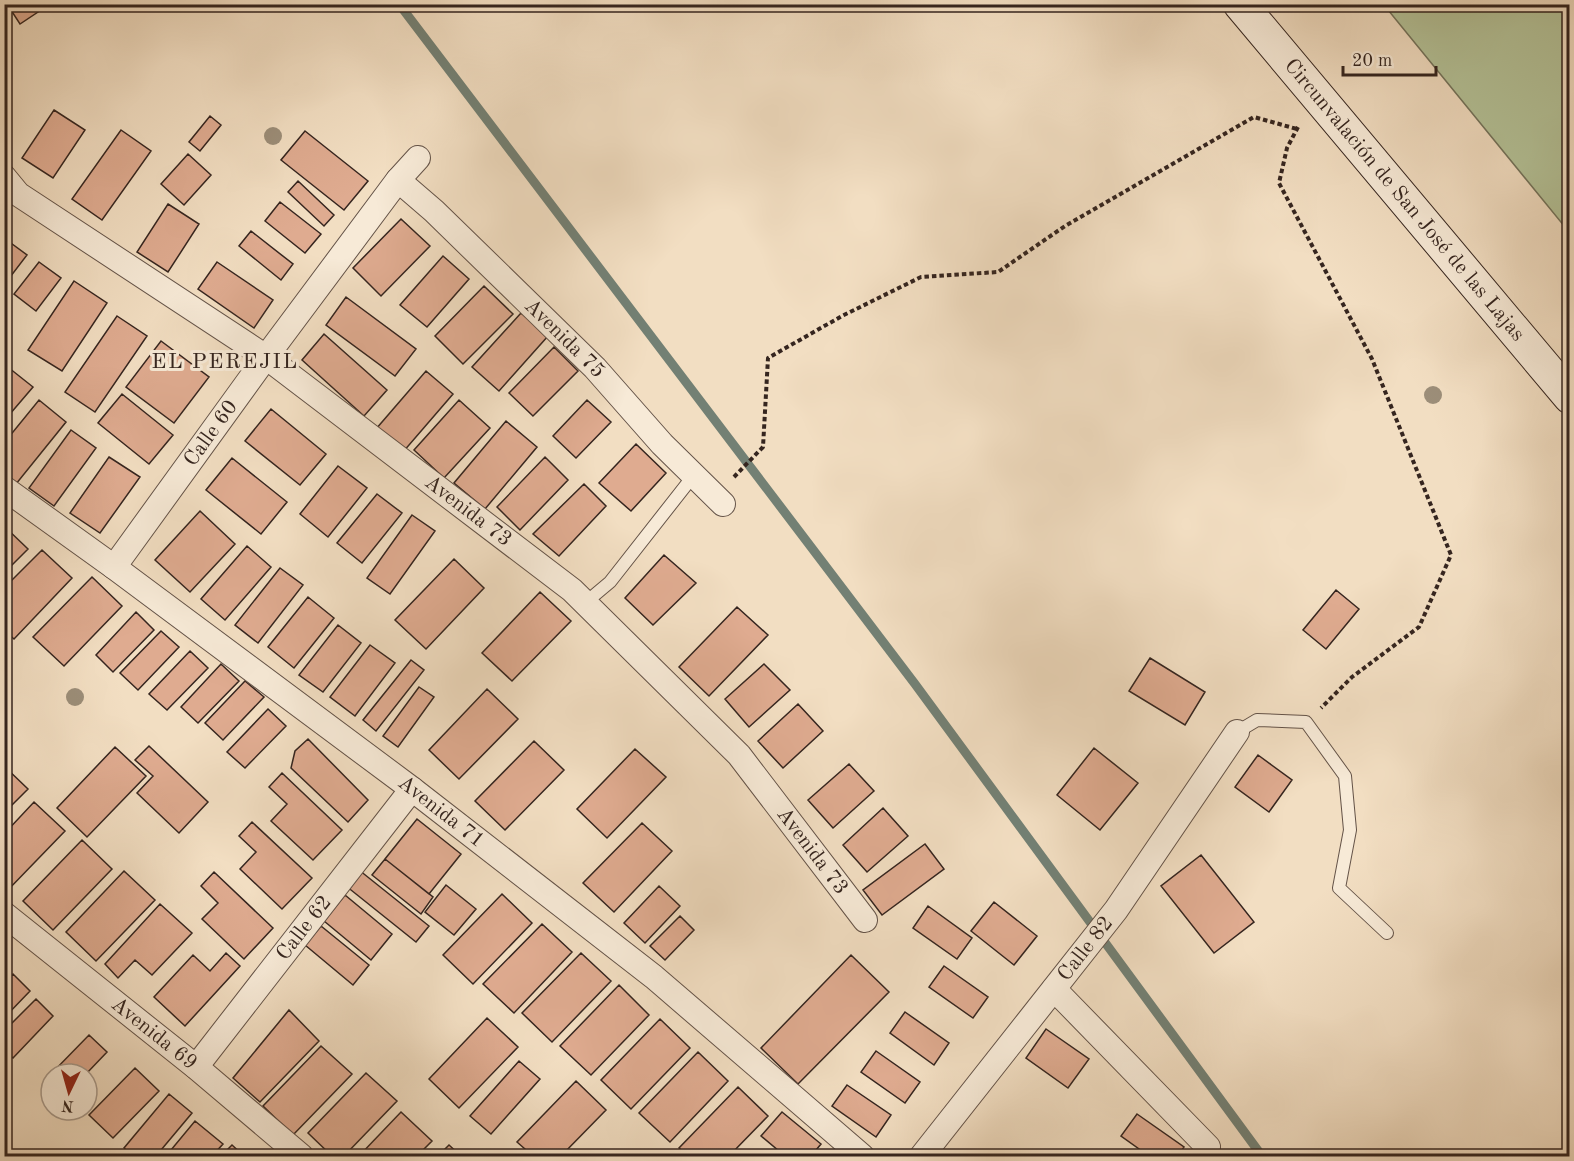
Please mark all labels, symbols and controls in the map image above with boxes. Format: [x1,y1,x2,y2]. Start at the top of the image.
scale bar [1343,39,1436,77]
text: 20 m [1352,52,1392,70]
street label: Circunvalación de San José de las Lajas [1280,55,1529,345]
street label: Avenida 75 [520,295,609,382]
district label: EL PEREJIL [151,351,299,373]
street label: Calle 60 [180,397,241,470]
street label: Avenida 73 [421,471,516,551]
street label: Avenida 71 [394,772,488,852]
street label: Avenida 73 [773,804,852,898]
street label: Calle 62 [272,892,336,964]
street label: Calle 82 [1054,912,1117,985]
street label: Avenida 69 [107,993,201,1074]
north arrow [39,1062,99,1122]
text: N [60,1096,75,1113]

